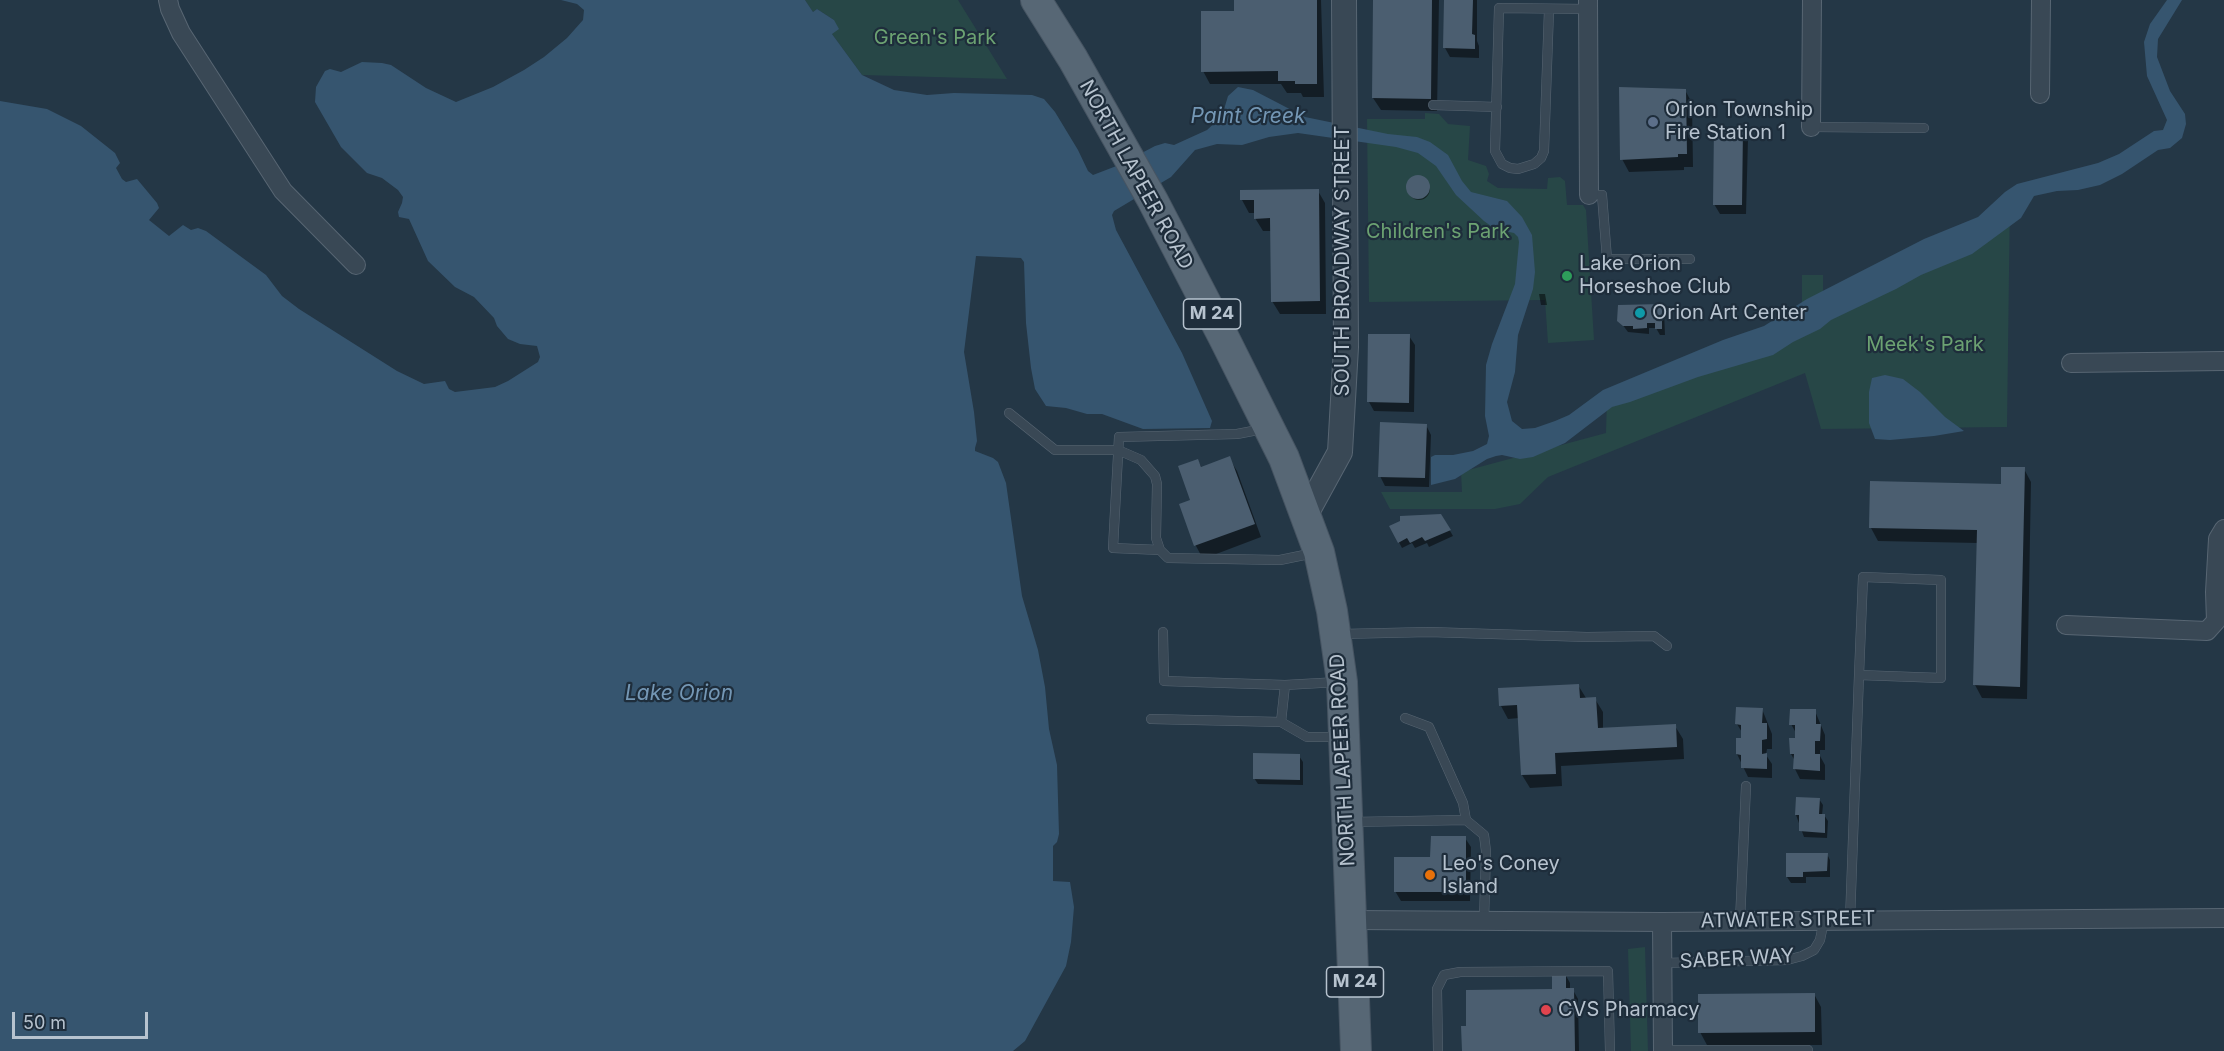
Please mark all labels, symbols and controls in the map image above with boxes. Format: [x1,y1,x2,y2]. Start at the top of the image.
park label: Green's Park [874,26,996,50]
street label: NORTH LAPEER ROAD [1074,76,1198,274]
place label: Orion Township Fire Station 1 [1665,98,1813,145]
water label: Paint Creek [1190,104,1306,130]
marker: Orion Township Fire Station 1 [1646,115,1660,129]
street label: SOUTH BROADWAY STREET [1331,126,1355,396]
park label: Children's Park [1366,220,1510,244]
place label: Lake Orion Horseshoe Club [1579,252,1731,299]
marker: Lake Orion Horseshoe Club [1560,269,1574,283]
road number: M 24 [1184,299,1240,329]
place label: Orion Art Center [1652,301,1807,325]
marker: Orion Art Center [1633,306,1647,320]
park label: Meek's Park [1866,333,1984,357]
street label: NORTH LAPEER ROAD [1325,653,1361,867]
water label: Lake Orion [625,681,733,707]
place label: Leo's Coney Island [1442,852,1560,899]
marker: Leo's Coney Island [1423,868,1437,882]
street label: ATWATER STREET [1700,906,1876,934]
street label: SABER WAY [1679,944,1795,974]
road number: M 24 [1326,967,1384,997]
place label: CVS Pharmacy [1558,998,1700,1022]
scale bar [15,1000,152,1038]
marker: CVS Pharmacy [1539,1003,1553,1017]
text: 50 m [23,1012,66,1033]

